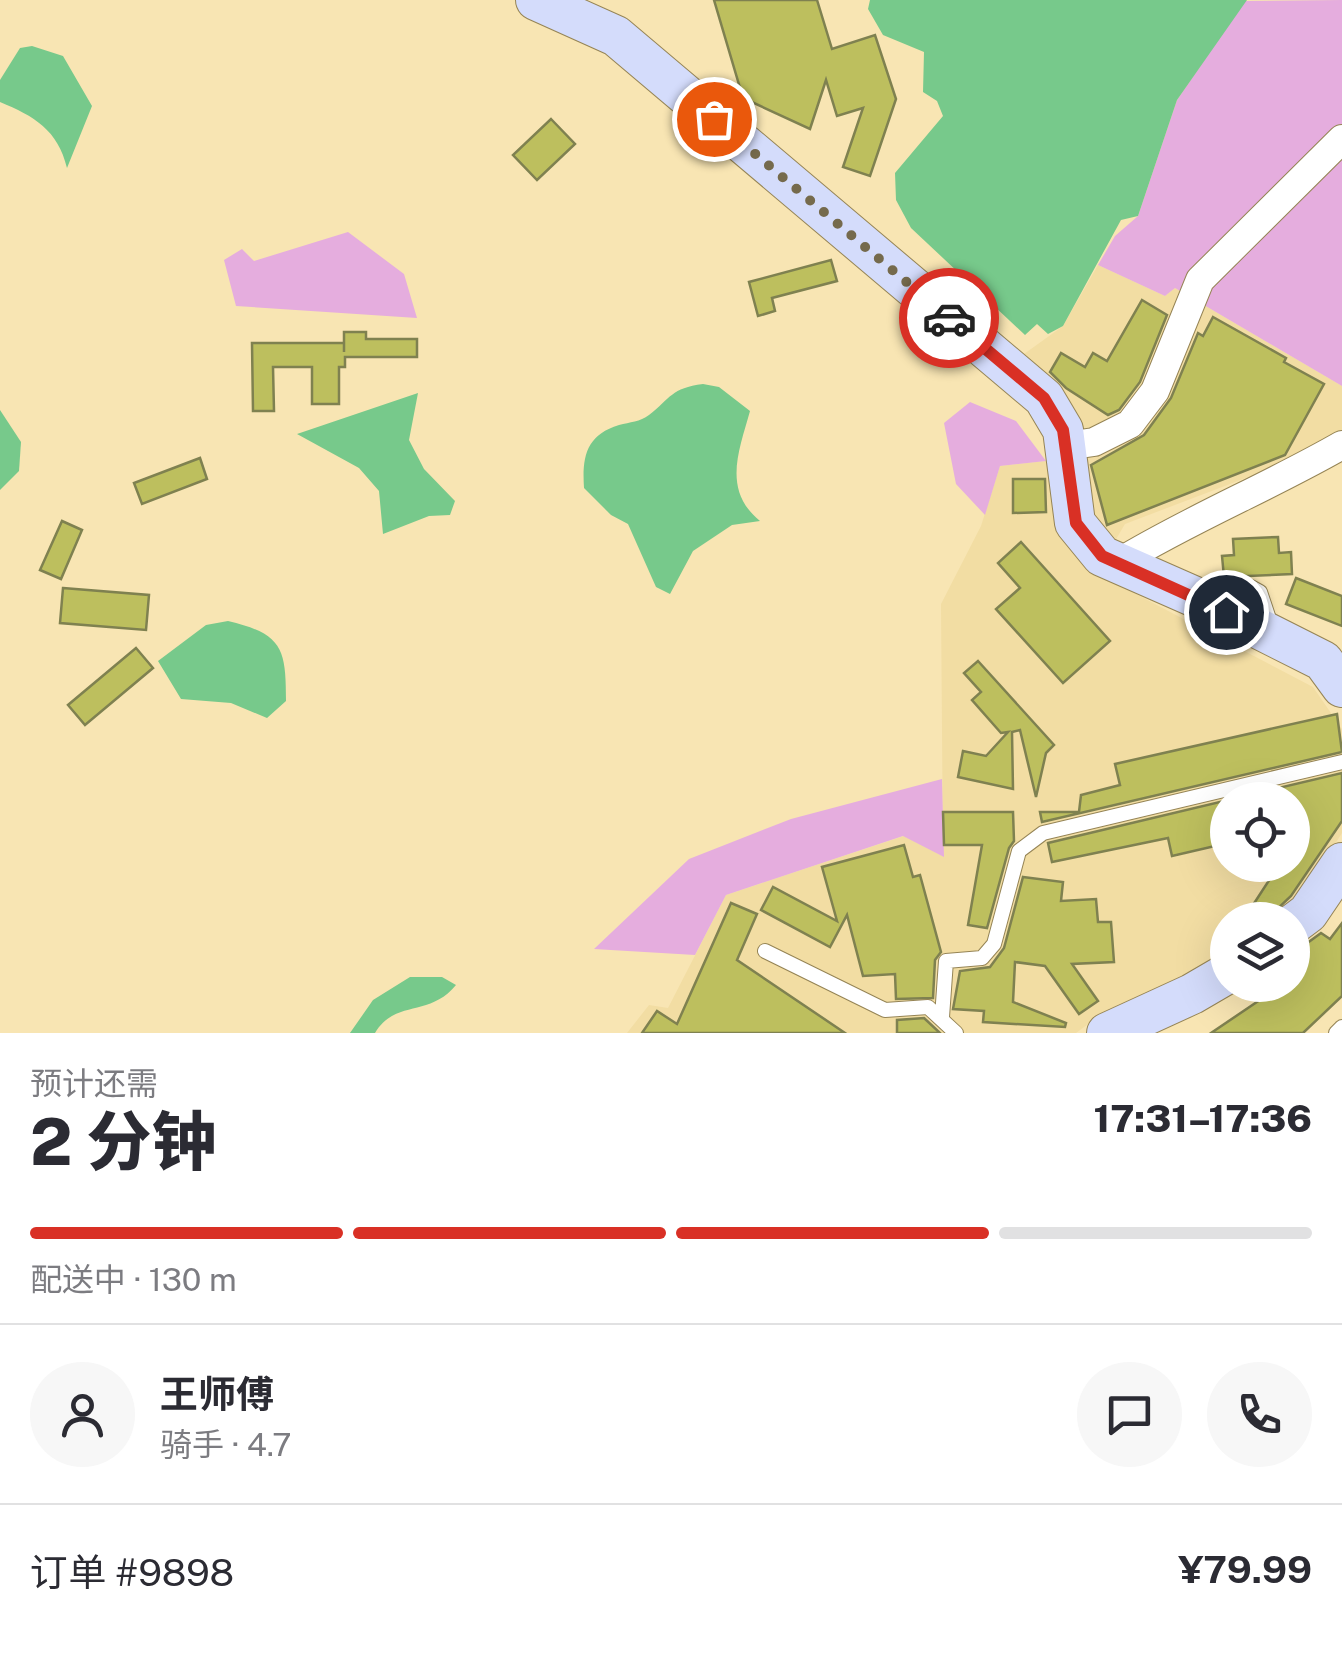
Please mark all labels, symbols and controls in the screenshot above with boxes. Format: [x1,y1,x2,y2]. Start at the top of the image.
pin [672,77,757,162]
icon: bag [687,92,742,147]
courier [899,268,999,368]
icon: car [922,291,977,346]
pin [1184,570,1269,655]
icon: home [1199,585,1254,640]
map controls [1210,782,1310,1002]
button: locate [1210,782,1310,882]
button: layers [1210,902,1310,1002]
text: 预计还需 [30,1065,158,1102]
text: 17:31–17:36 [1093,1096,1312,1141]
text: 2 分钟 [30,1103,217,1180]
text: 配送中 · 130 m [30,1261,237,1298]
button: person [30,1362,135,1467]
button: chat [1077,1362,1182,1467]
button: phone [1207,1362,1312,1467]
text: 王师傅 [160,1372,274,1417]
text: 骑手 · 4.7 [160,1426,292,1463]
text: ¥79.99 [1178,1547,1312,1592]
text: 订单 #9898 [30,1550,234,1595]

